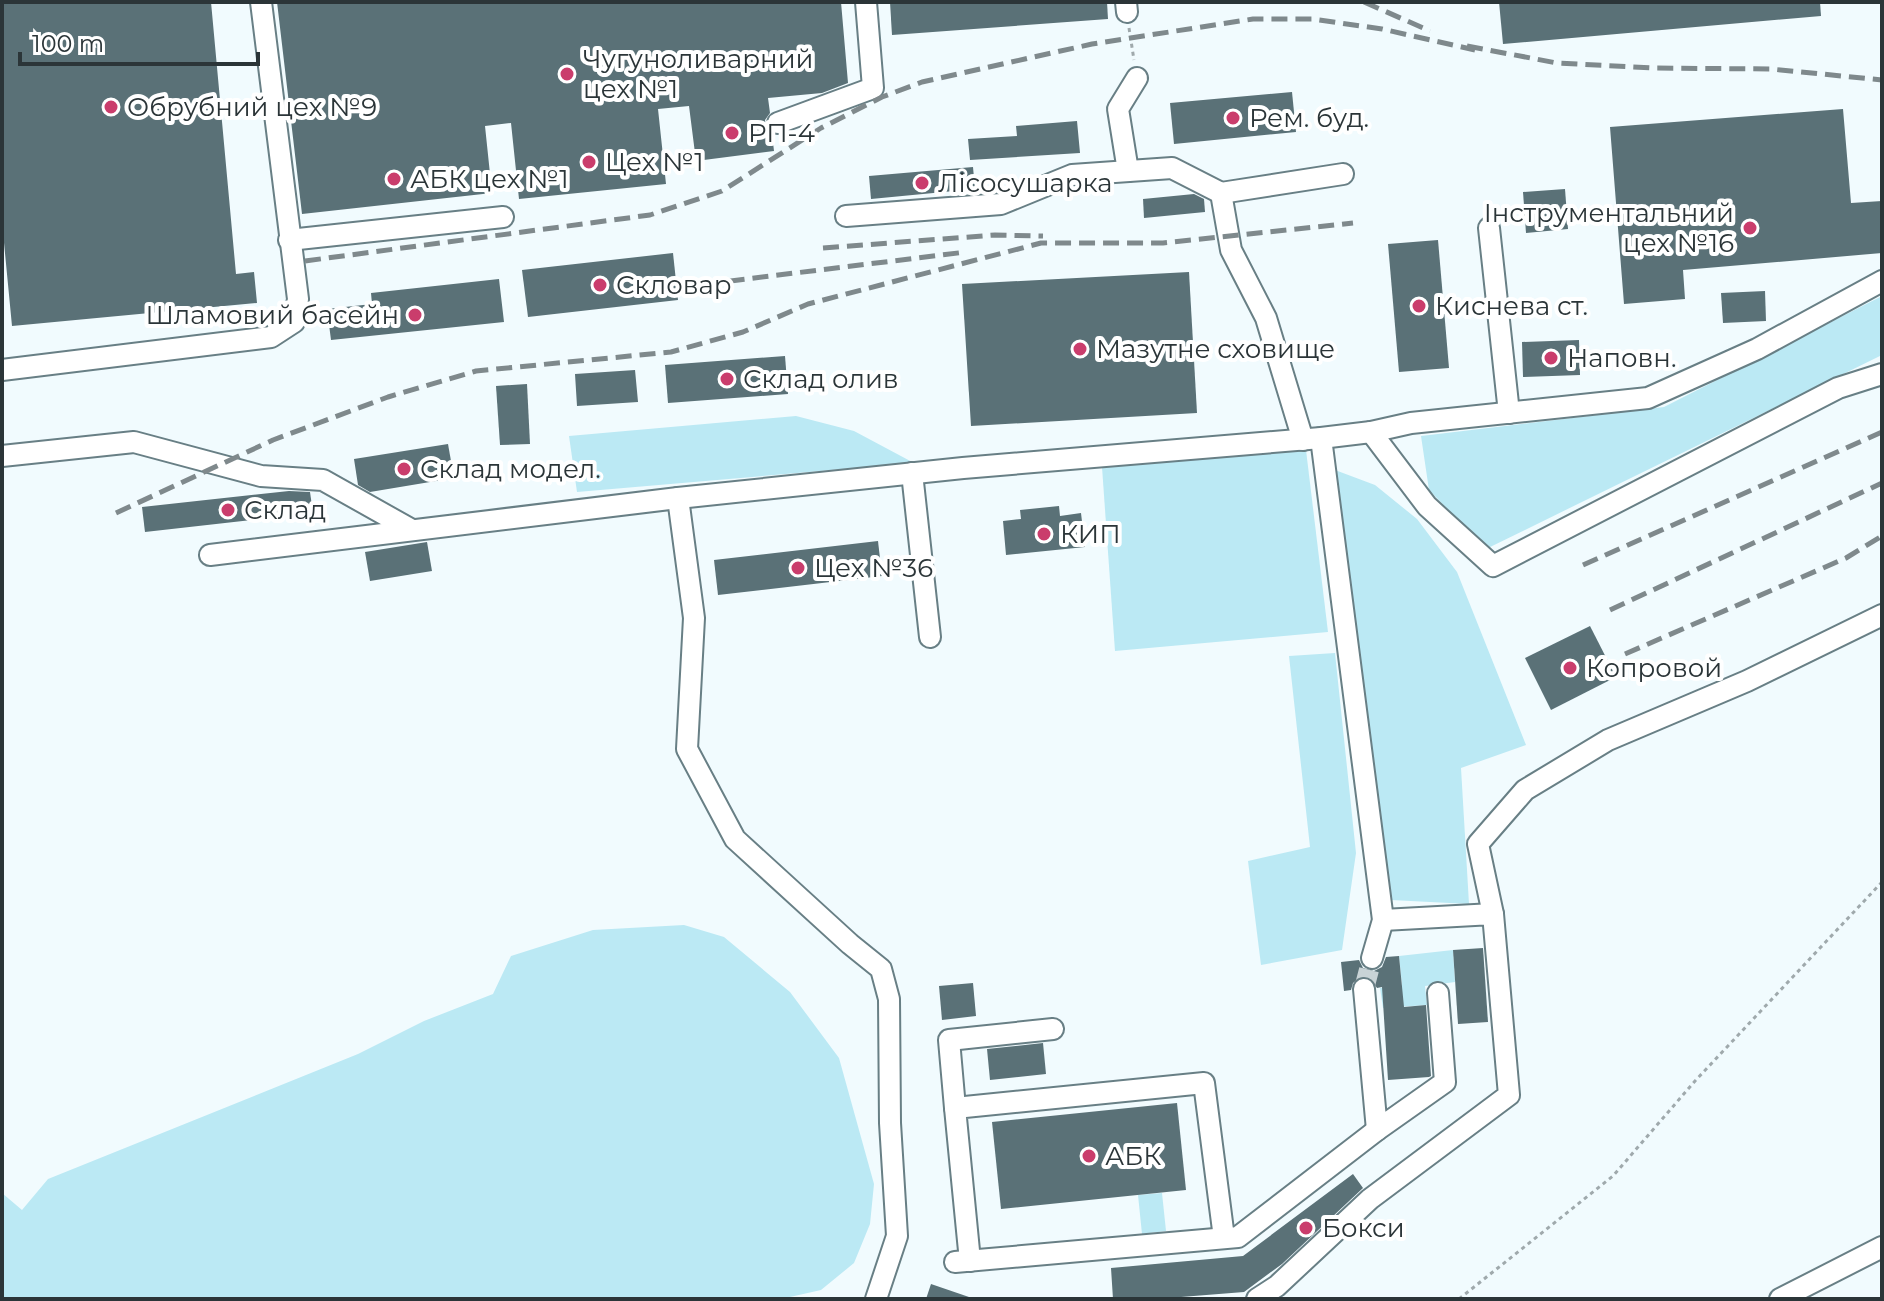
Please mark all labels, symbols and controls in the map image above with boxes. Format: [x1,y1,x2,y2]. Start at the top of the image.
scale bar [20,16,258,66]
text: 100 m [32,29,104,58]
place label: Чугуноливарний цех №1 [583,43,813,105]
marker: Чугуноливарний цех №1 [558,65,576,83]
place label: Обрубний цех №9 [127,91,377,123]
marker: Обрубний цех №9 [102,98,120,116]
place label: Рем. буд. [1249,102,1369,134]
marker: Рем. буд. [1224,109,1242,127]
place label: РП-4 [748,117,815,149]
marker: РП-4 [723,124,741,142]
place label: Цех №1 [605,146,704,178]
marker: Цех №1 [580,153,598,171]
place label: АБК цех №1 [410,163,569,195]
place label: Лісосушарка [938,167,1113,199]
marker: АБК цех №1 [385,170,403,188]
marker: Лісосушарка [913,174,931,192]
place label: Інструментальний цех №16 [1484,197,1734,259]
marker: Інструментальний цех №16 [1741,219,1759,237]
place label: Скловар [616,269,732,301]
marker: Скловар [591,276,609,294]
place label: Киснева ст. [1435,290,1588,322]
marker: Киснева ст. [1410,297,1428,315]
place label: Шламовий басейн [145,299,399,331]
marker: Шламовий басейн [406,306,424,324]
place label: Мазутне сховище [1096,333,1335,365]
marker: Мазутне сховище [1071,340,1089,358]
place label: Наповн. [1567,342,1676,374]
marker: Наповн. [1542,349,1560,367]
place label: Склад олив [743,363,899,395]
marker: Склад олив [718,370,736,388]
place label: Склад модел. [420,453,601,485]
marker: Склад модел. [395,460,413,478]
place label: Склад [244,494,326,526]
marker: Склад [219,501,237,519]
place label: КИП [1060,518,1121,550]
marker: КИП [1035,525,1053,543]
place label: Цех №36 [814,552,933,584]
marker: Цех №36 [789,559,807,577]
place label: Копровой [1586,652,1722,684]
marker: Копровой [1561,659,1579,677]
place label: АБК [1105,1140,1161,1172]
marker: АБК [1080,1147,1098,1165]
place label: Бокси [1322,1212,1405,1244]
marker: Бокси [1297,1219,1315,1237]

